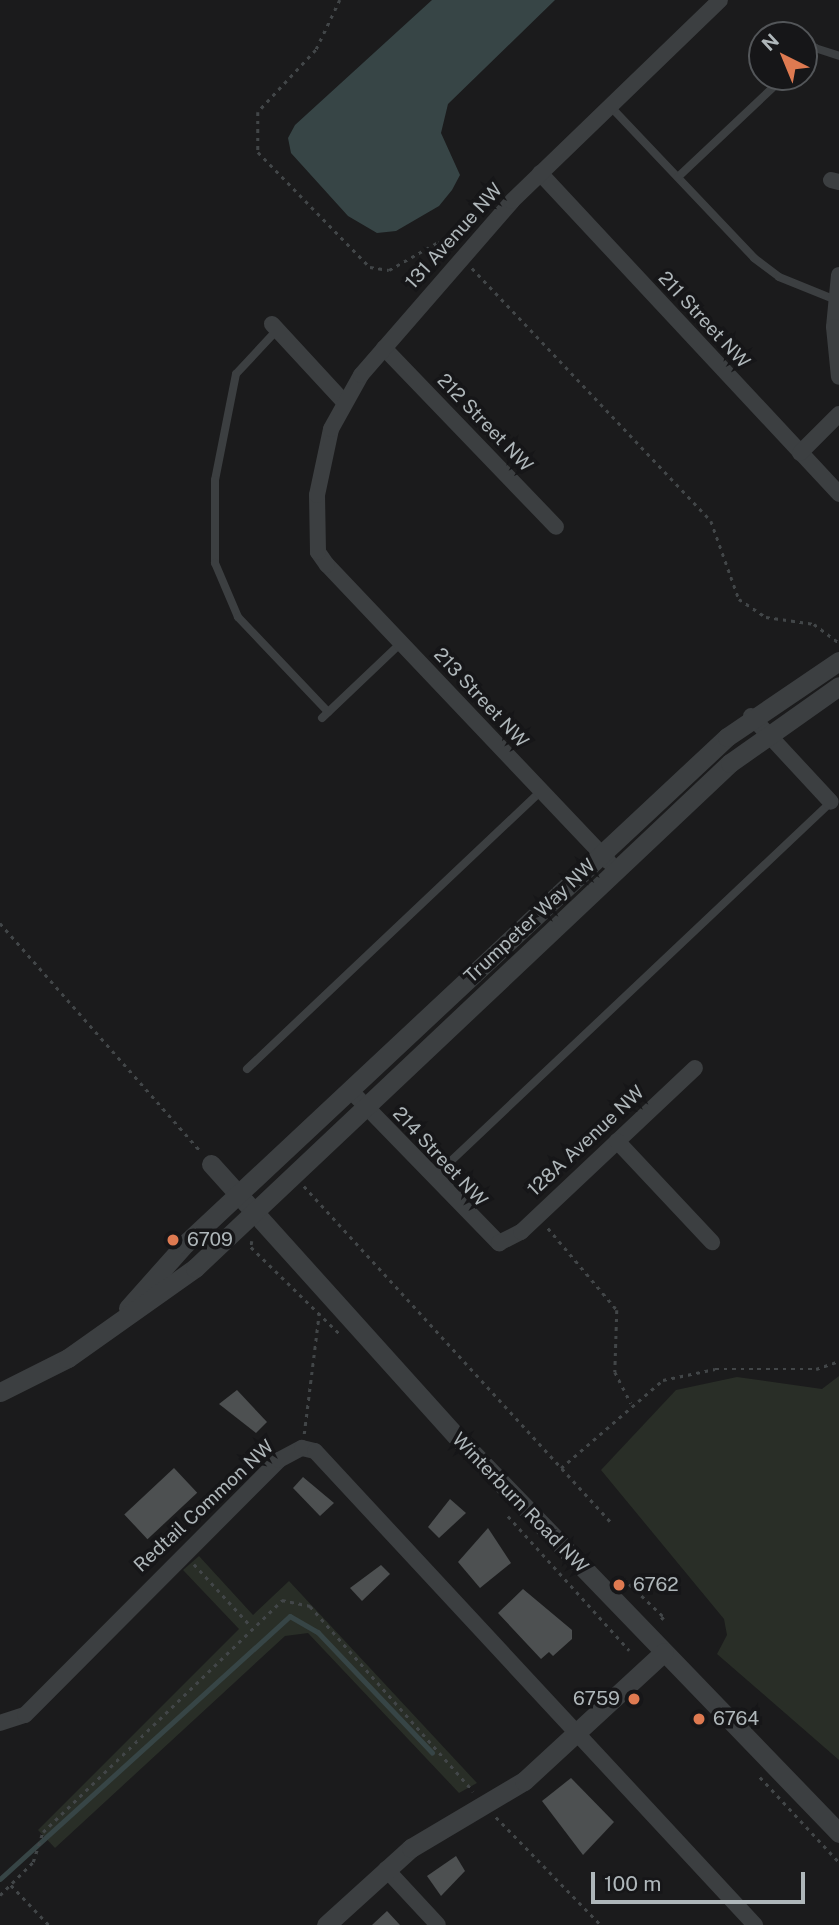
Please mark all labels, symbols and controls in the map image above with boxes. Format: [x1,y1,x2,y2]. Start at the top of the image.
north arrow [748,21,818,91]
text: N [757,29,783,55]
street label: 131 Avenue NW [401,178,507,294]
street label: 211 Street NW [653,267,755,373]
street label: 212 Street NW [432,369,538,477]
street label: 213 Street NW [429,643,533,753]
street label: Trumpeter Way NW [459,854,601,988]
street label: 128A Avenue NW [523,1081,649,1201]
street label: 214 Street NW [388,1102,492,1212]
place label: 6709 [187,1229,233,1251]
marker: 6709 [165,1232,181,1248]
street label: Winterburn Road NW [447,1428,593,1578]
street label: Redtail Common NW [129,1435,279,1577]
place label: 6762 [633,1574,679,1596]
marker: 6762 [611,1577,627,1593]
place label: 6759 [573,1688,620,1710]
marker: 6759 [626,1691,642,1707]
place label: 6764 [713,1708,759,1730]
marker: 6764 [691,1711,707,1727]
scale bar [594,1858,808,1902]
text: 100 m [604,1871,661,1896]

